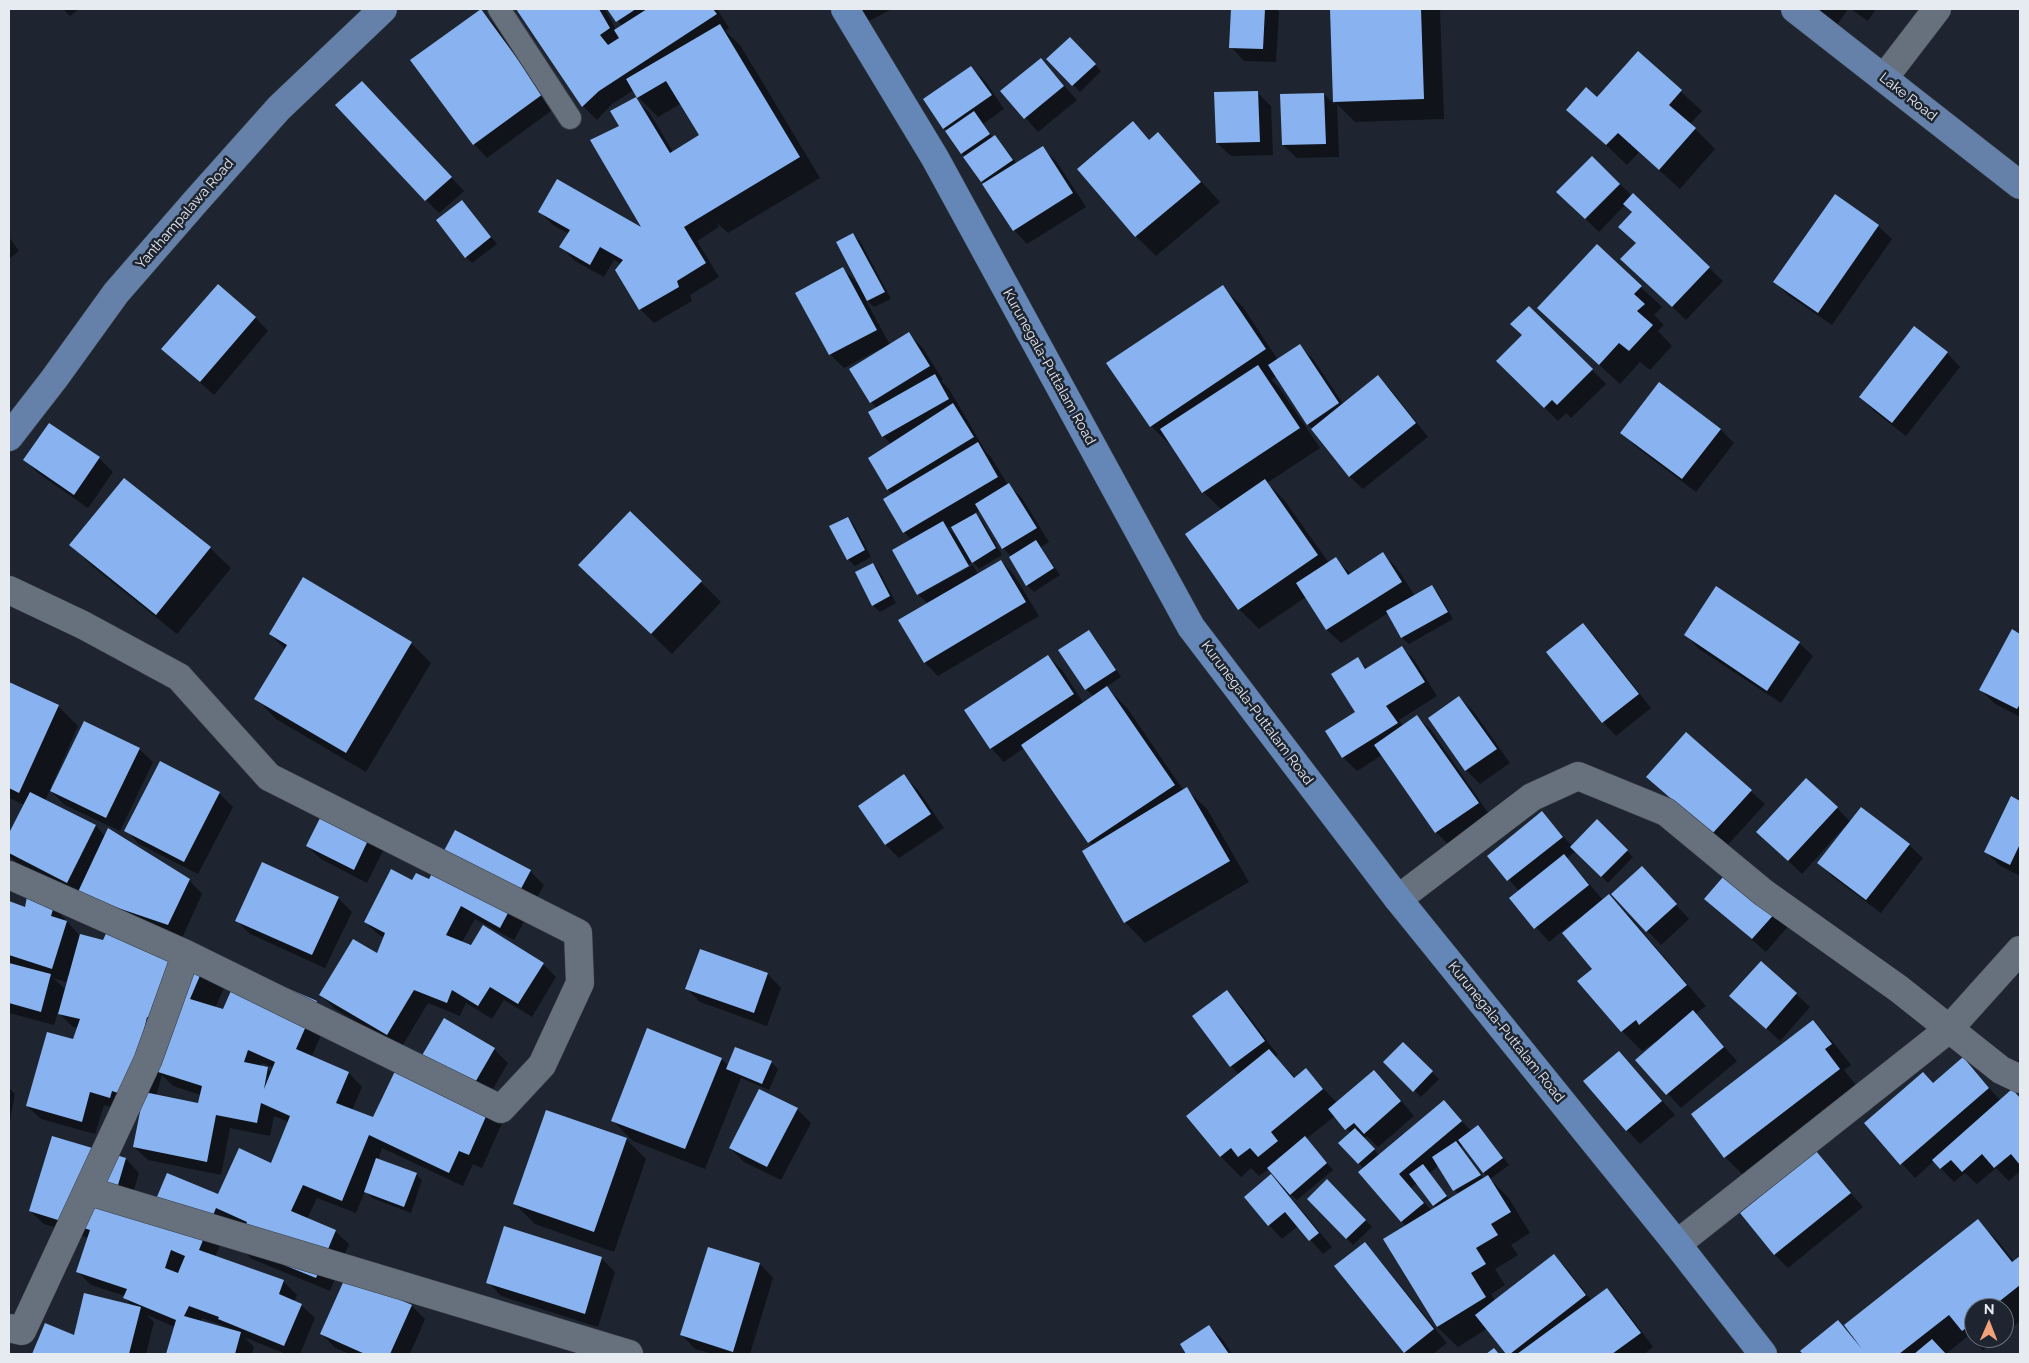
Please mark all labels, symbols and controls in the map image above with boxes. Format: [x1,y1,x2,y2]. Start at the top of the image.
street label: Lake Road [1876,69,1940,125]
street label: Yanthampalawa Road [133,156,237,272]
street label: Kurunegala-Puttalam Road [999,286,1099,448]
street label: Kurunegala-Puttalam Road [1197,638,1317,788]
street label: Kurunegala-Puttalam Road [1444,958,1568,1106]
north arrow [1964,1298,2014,1348]
text: N [1984,1301,1995,1317]

